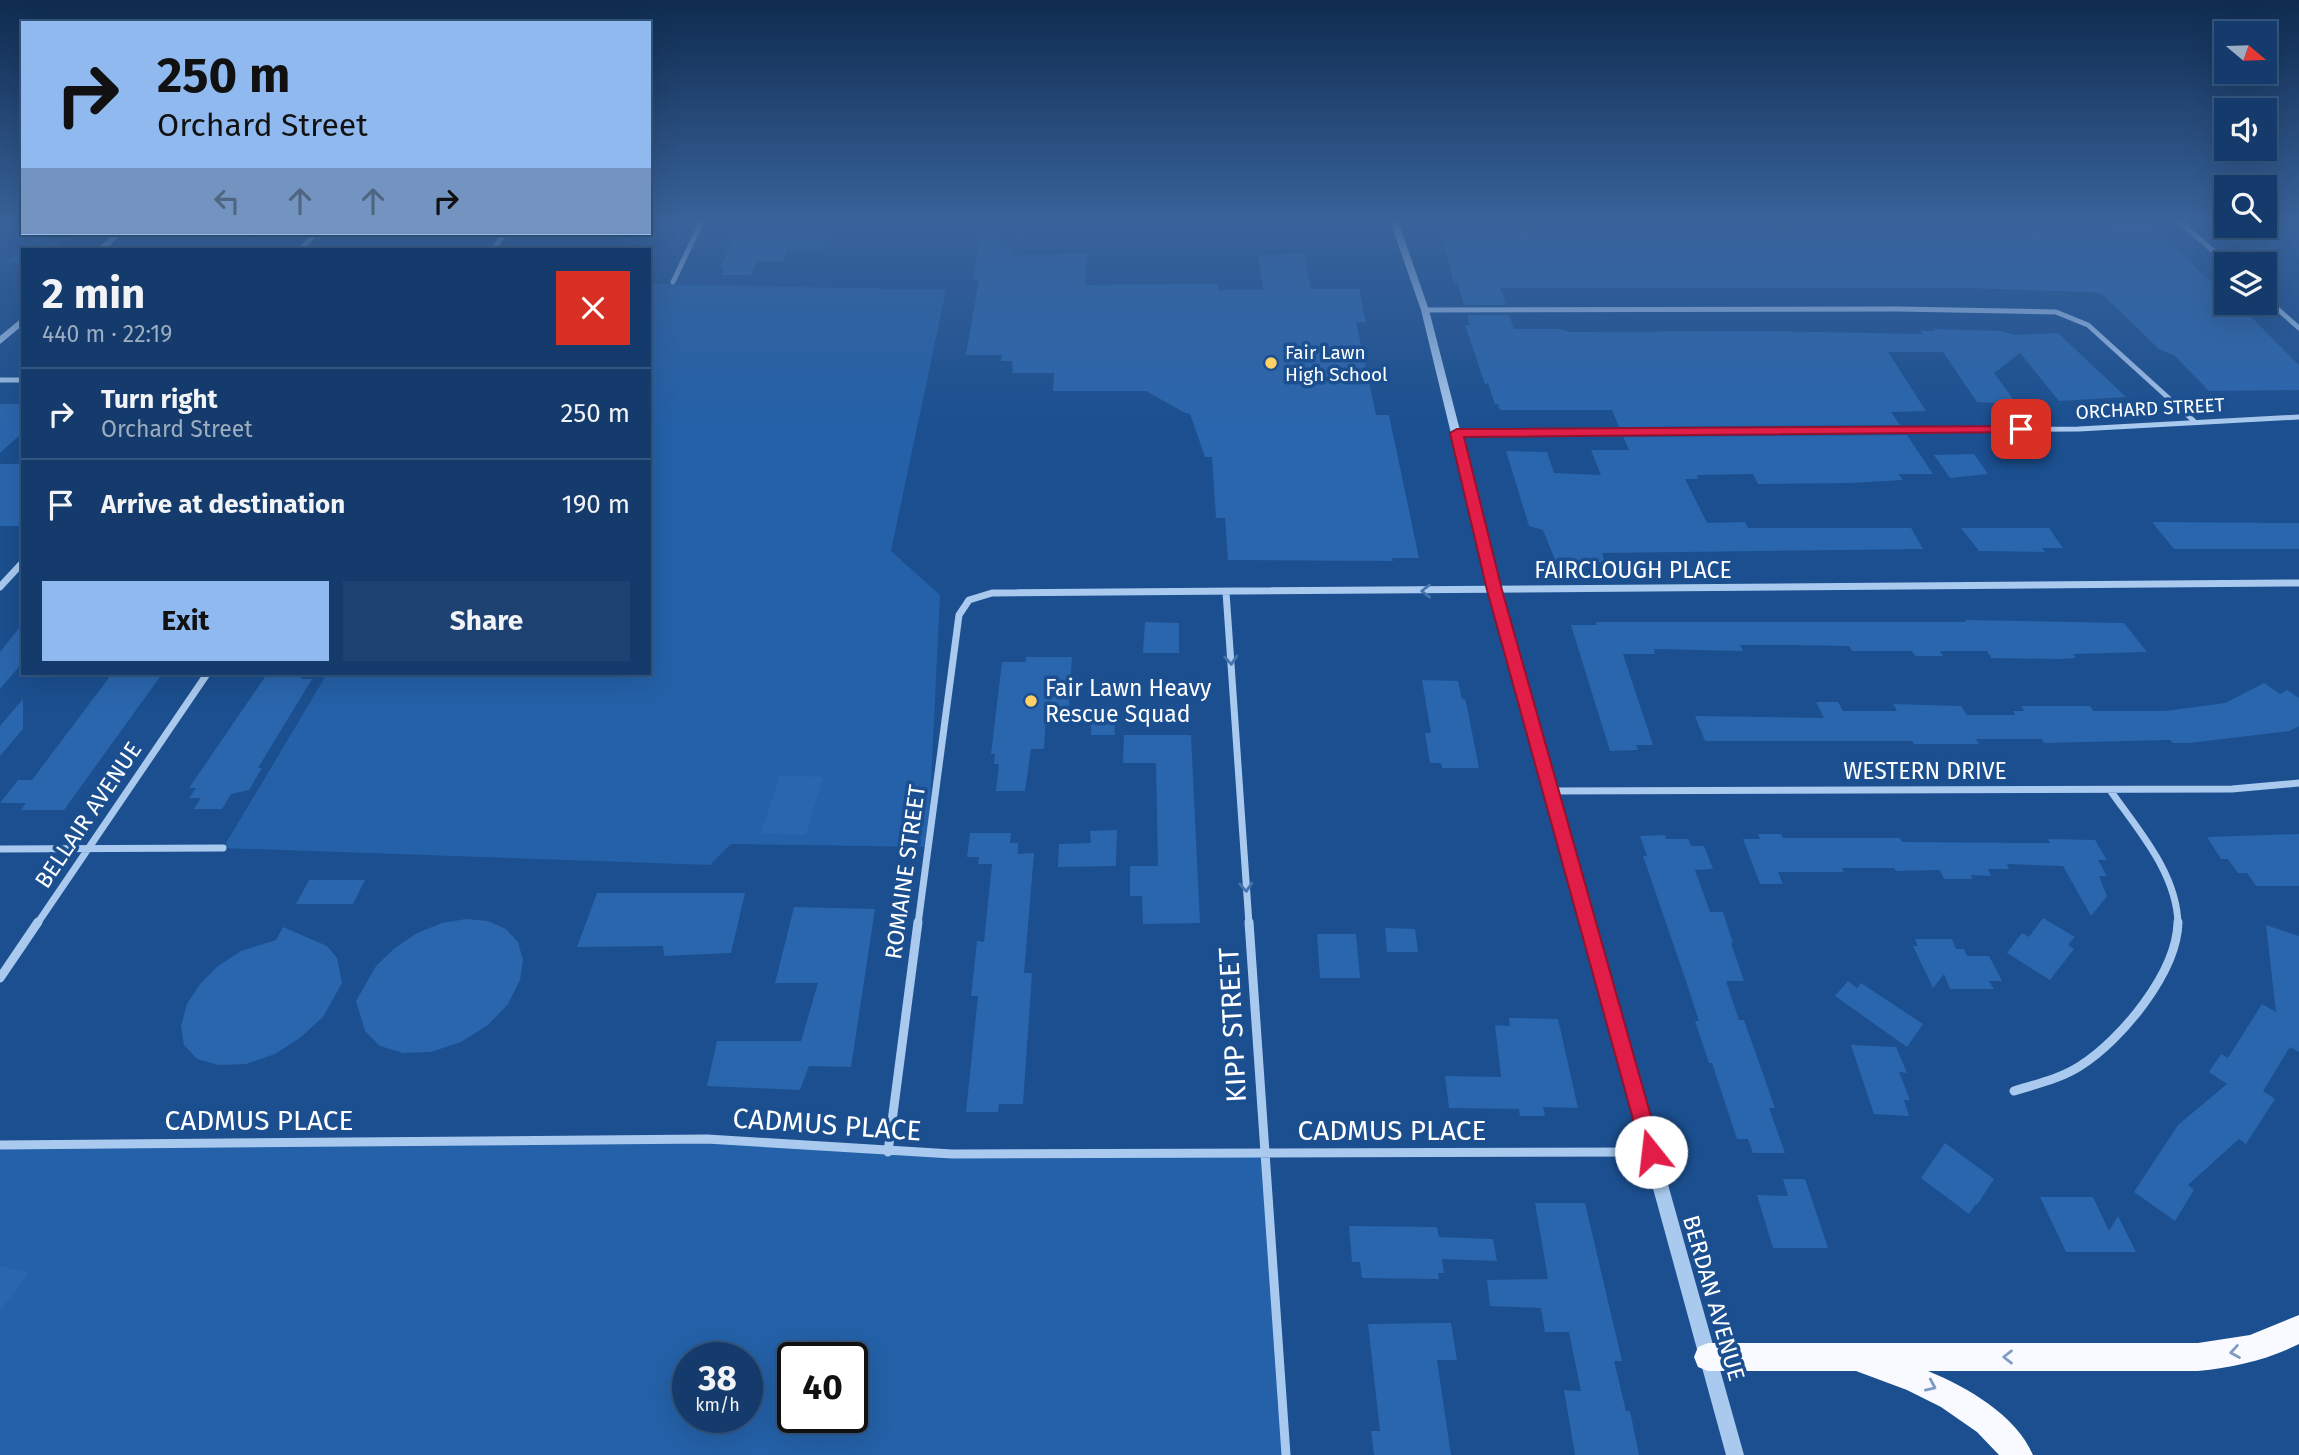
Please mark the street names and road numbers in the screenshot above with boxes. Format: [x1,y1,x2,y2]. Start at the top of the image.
street label: ORCHARD STREET [2075,393,2225,424]
street label: FAIRCLOUGH PLACE [1534,556,1732,584]
street label: BELLAIR AVENUE [29,737,147,893]
street label: WESTERN DRIVE [1843,757,2007,785]
street label: ROMAINE STREET [879,783,931,961]
street label: KIPP STREET [1212,946,1253,1103]
street label: CADMUS PLACE [732,1101,922,1148]
street label: CADMUS PLACE [164,1104,354,1137]
street label: CADMUS PLACE [1297,1114,1487,1147]
street label: BERDAN AVENUE [1677,1212,1751,1384]

